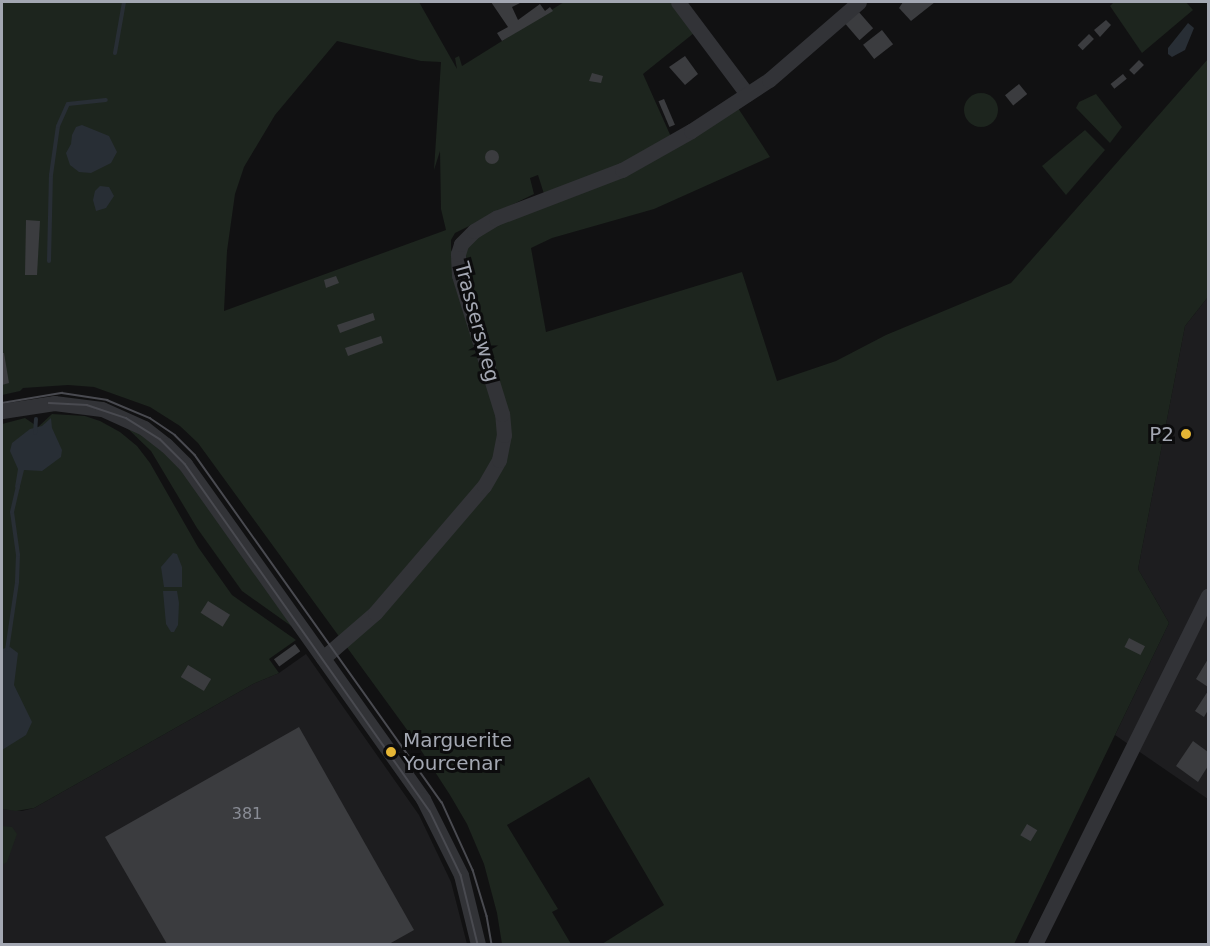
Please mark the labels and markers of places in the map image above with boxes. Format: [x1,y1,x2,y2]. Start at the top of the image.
place label: P2 [1149,422,1174,446]
marker: P2 [1179,427,1193,441]
place label: Marguerite Yourcenar [403,728,512,775]
marker: Marguerite Yourcenar [384,745,398,759]

